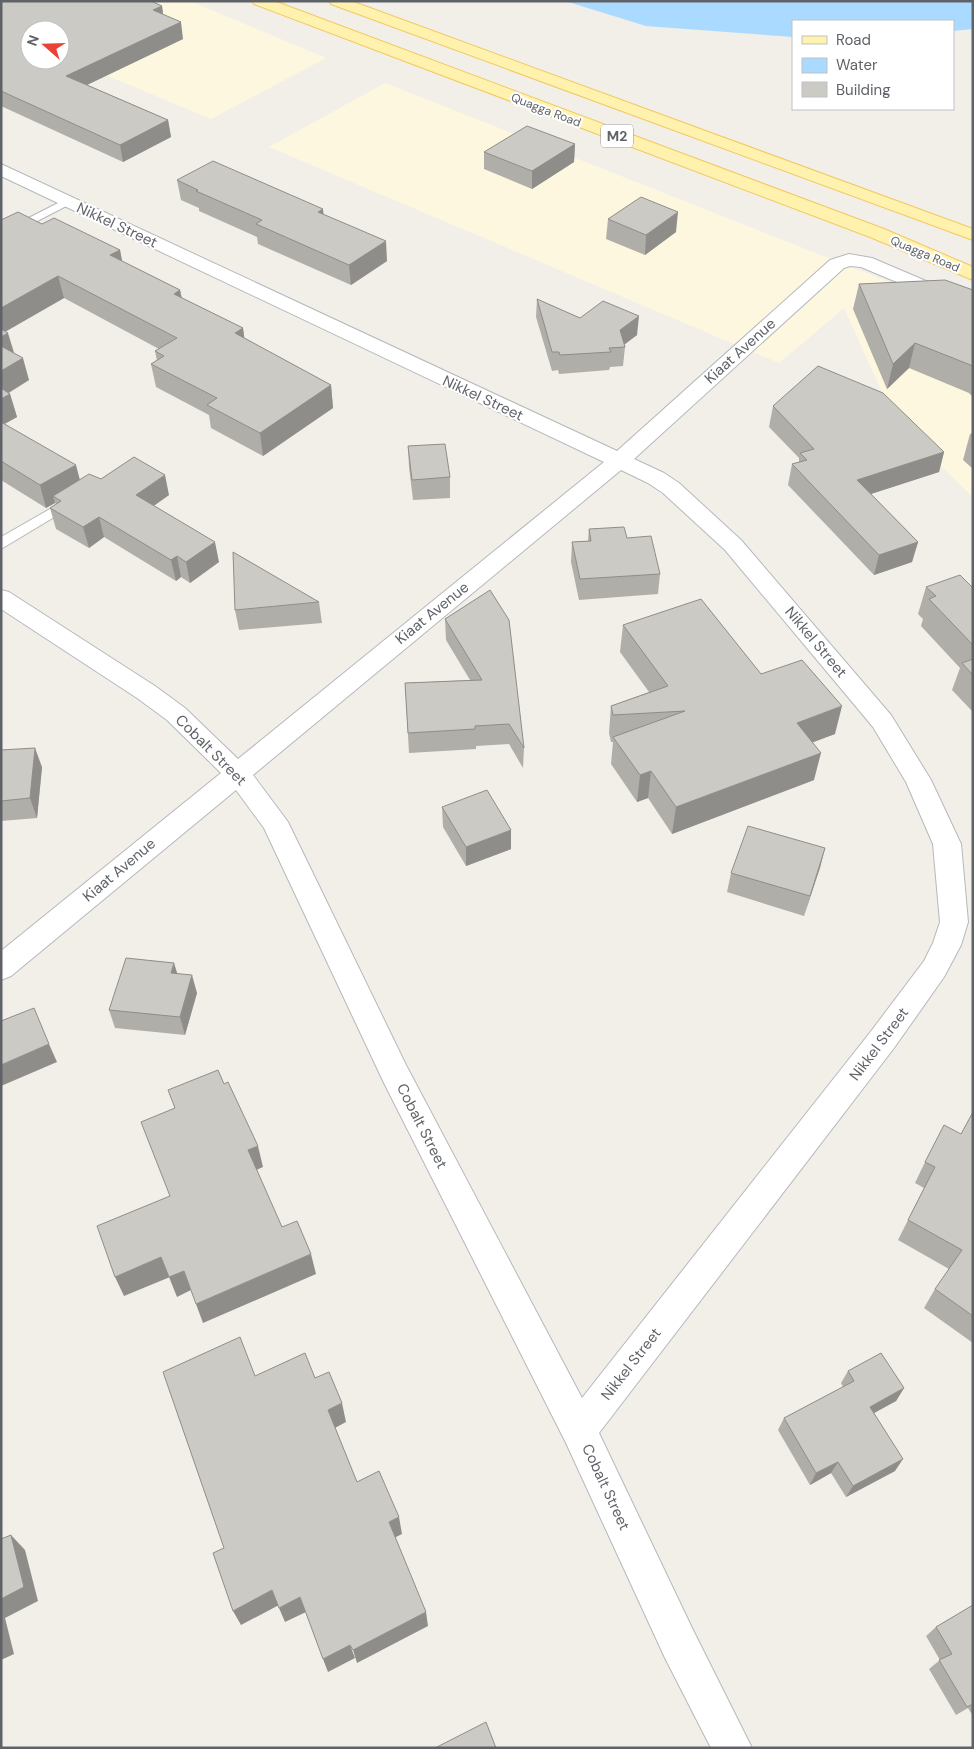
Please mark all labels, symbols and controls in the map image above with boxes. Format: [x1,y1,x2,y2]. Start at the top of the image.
north arrow [20,20,70,70]
legend [792,20,954,110]
text: Road [836,30,871,50]
text: N [23,33,43,48]
text: Water [836,55,878,75]
text: Building [836,80,891,100]
street label: Quagga Road [509,89,583,131]
road number: M2 [601,124,633,148]
street label: Nikkel Street [73,198,161,252]
street label: Quagga Road [888,232,962,276]
street label: Kiaat Avenue [700,314,780,388]
street label: Nikkel Street [439,371,527,425]
street label: Kiaat Avenue [391,577,473,649]
street label: Nikkel Street [780,602,852,682]
street label: Cobalt Street [171,710,251,790]
street label: Kiaat Avenue [78,834,160,906]
street label: Nikkel Street [845,1003,913,1085]
street label: Cobalt Street [392,1080,452,1172]
street label: Nikkel Street [596,1324,666,1404]
street label: Cobalt Street [577,1441,635,1533]

